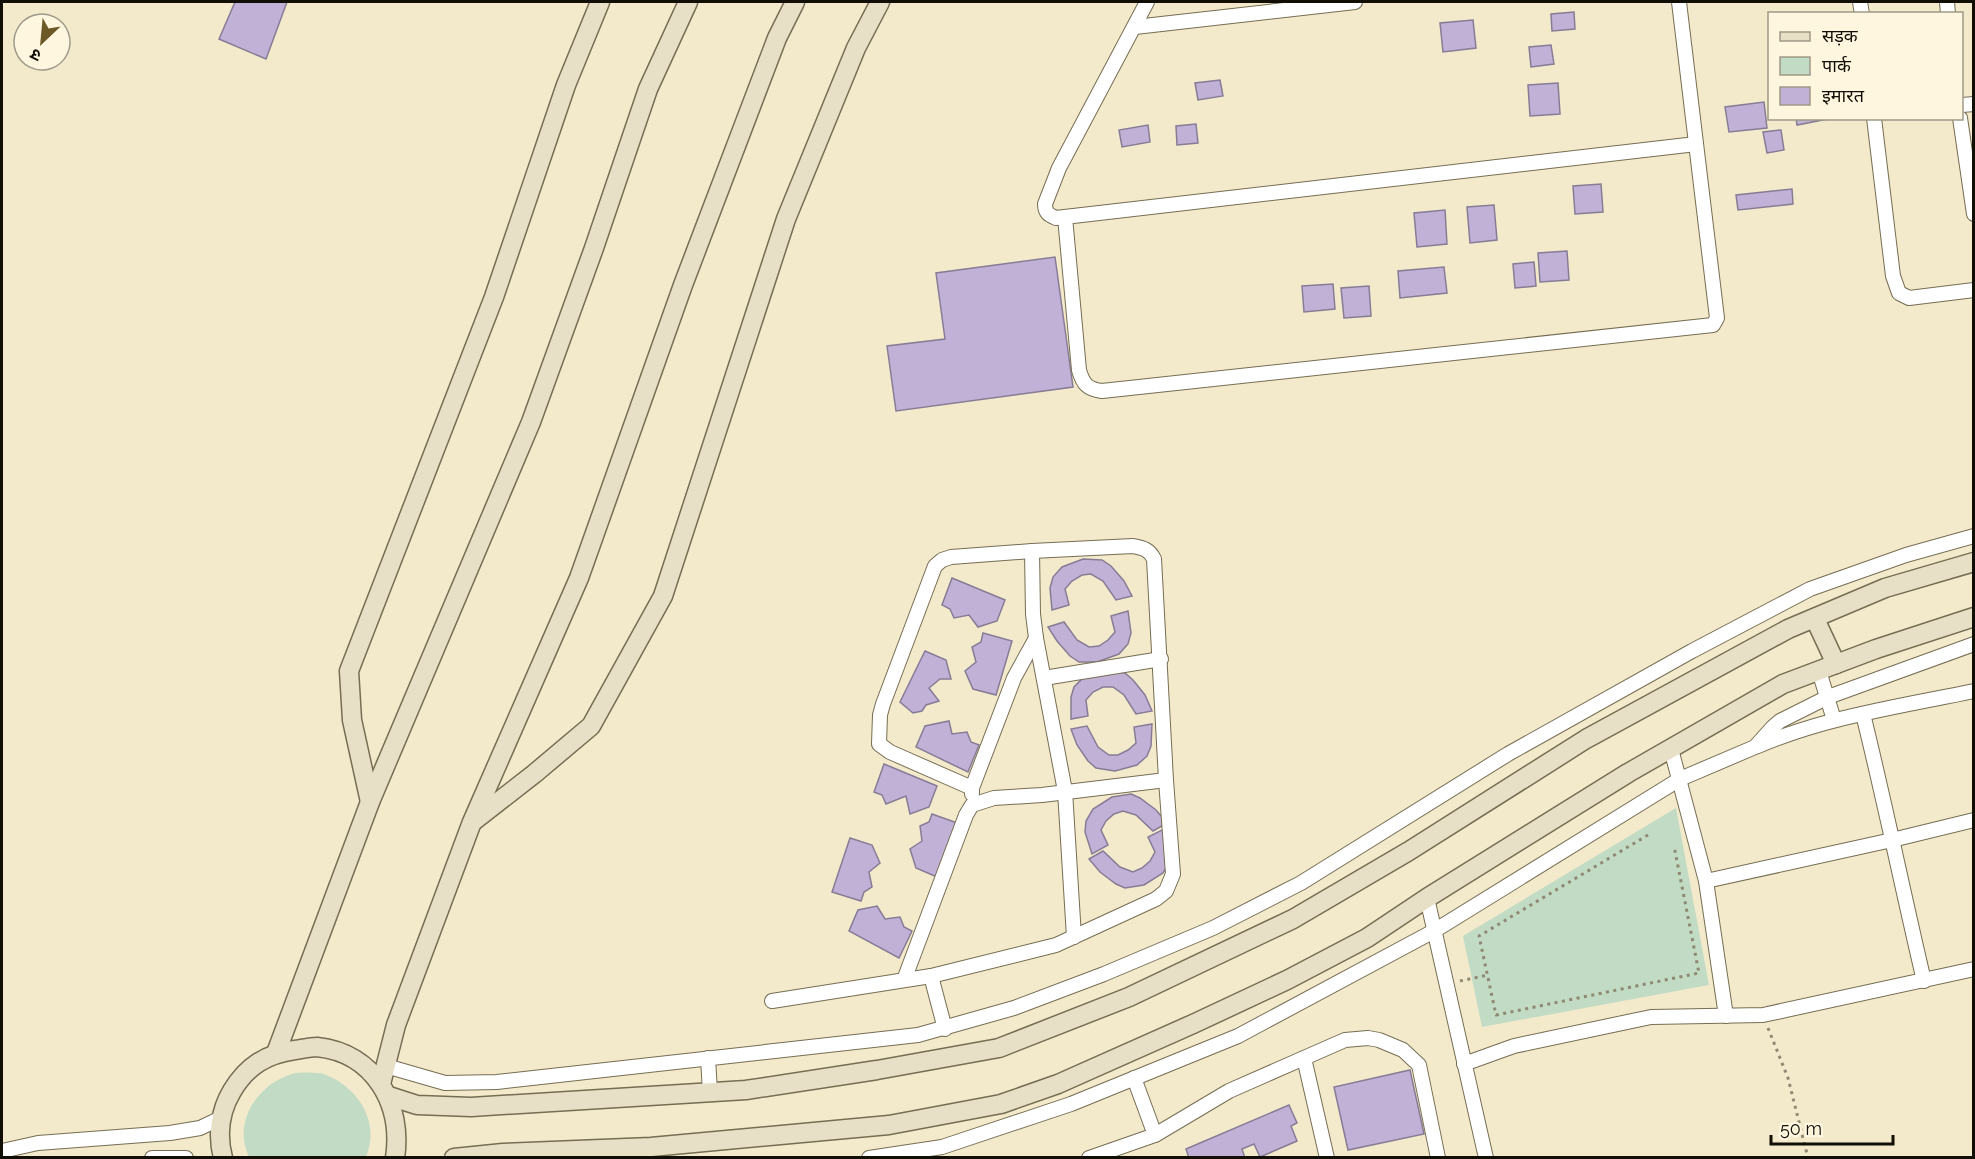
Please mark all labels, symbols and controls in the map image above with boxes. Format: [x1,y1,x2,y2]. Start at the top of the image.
north arrow [12,12,72,72]
legend [1768,12,1963,120]
text: सड़क [1822,25,1859,46]
text: उ [27,44,44,66]
text: पार्क [1822,55,1852,76]
text: इमारत [1822,85,1865,106]
scale bar [1771,1108,1892,1146]
text: 50 m [1780,1118,1822,1139]

